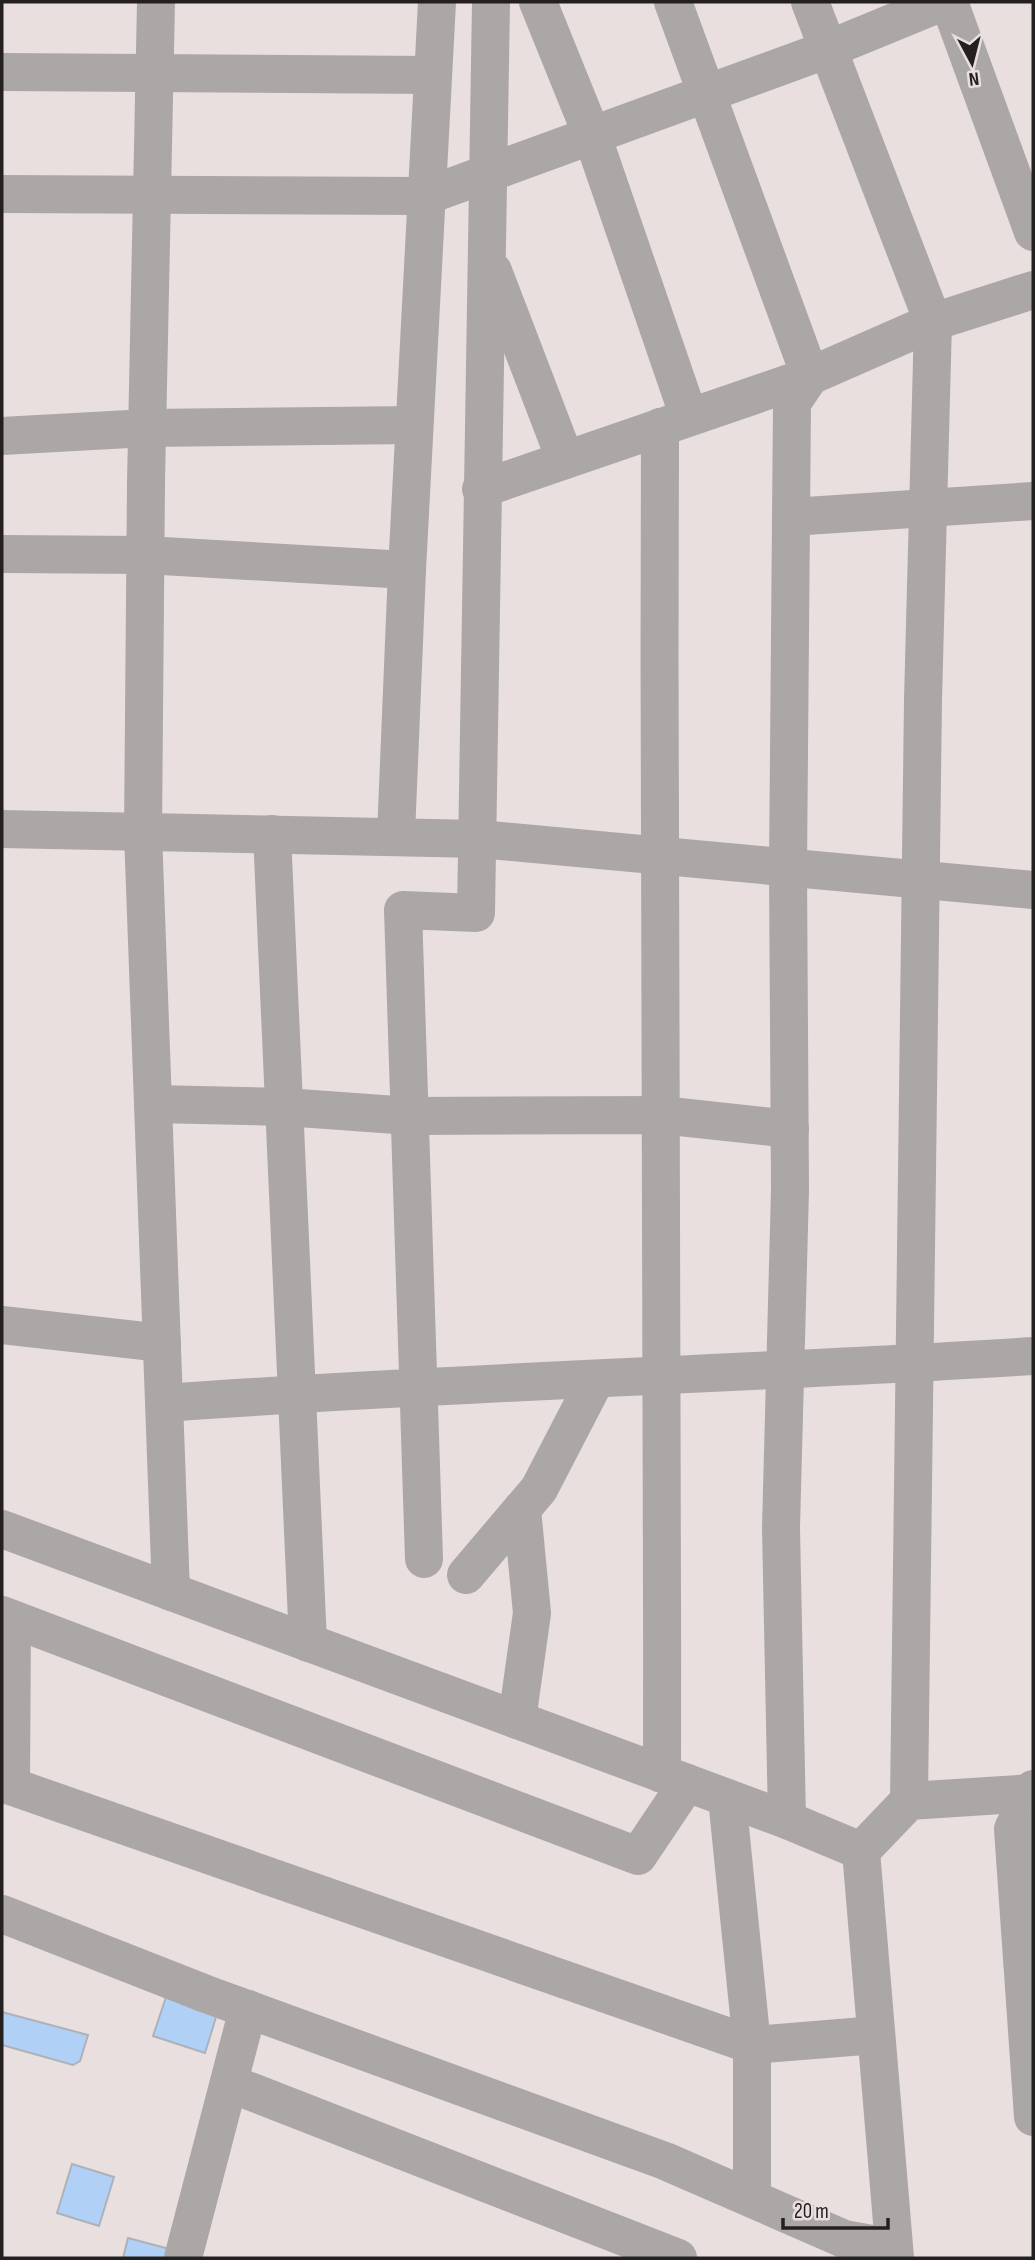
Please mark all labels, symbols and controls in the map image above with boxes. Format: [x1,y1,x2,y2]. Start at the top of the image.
north arrow [937,28,1007,98]
text: N [967,66,980,90]
scale bar [783,2186,888,2230]
text: 20 m [794,2199,829,2224]

